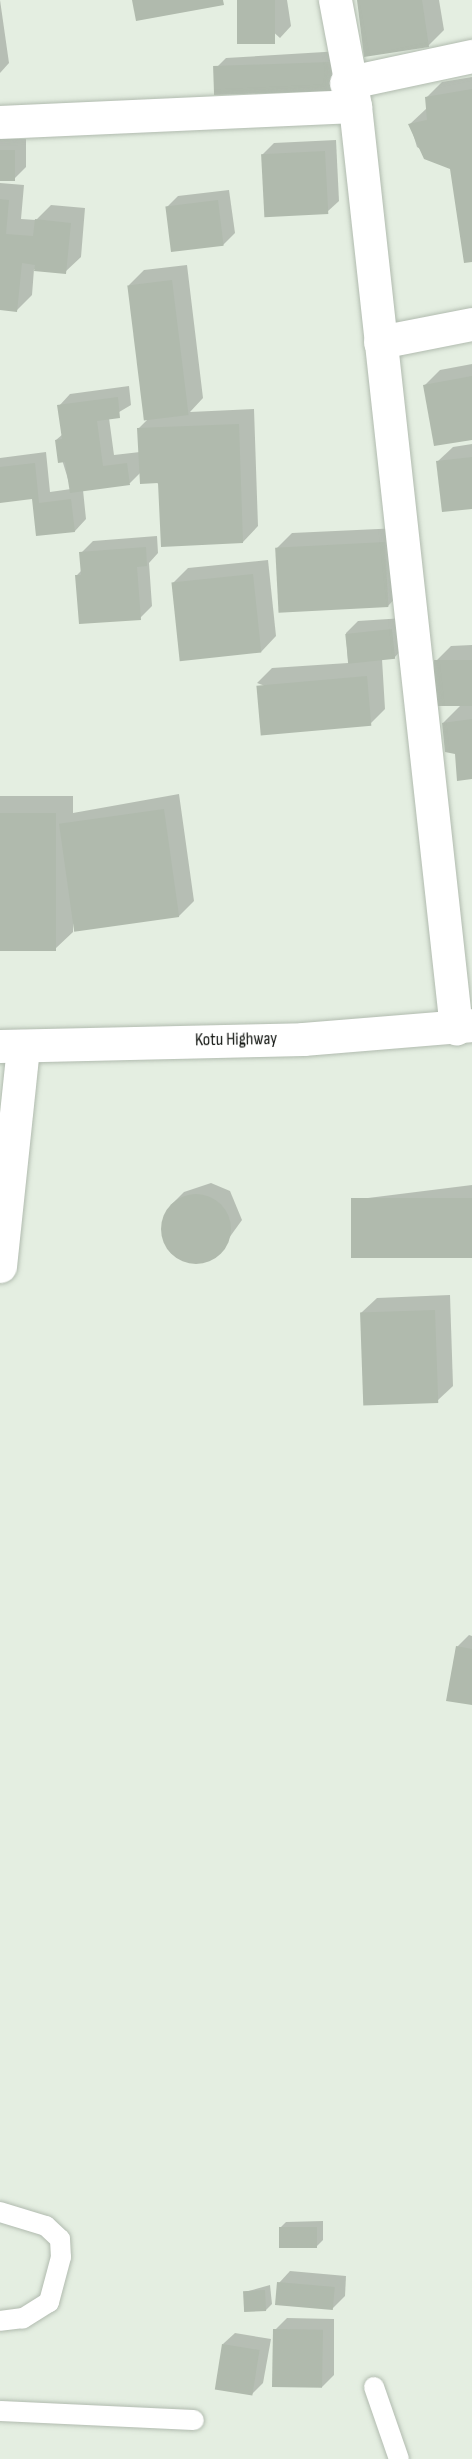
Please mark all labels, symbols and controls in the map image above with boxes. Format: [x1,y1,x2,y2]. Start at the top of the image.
street label: Kotu Highway [195,1028,277,1052]

